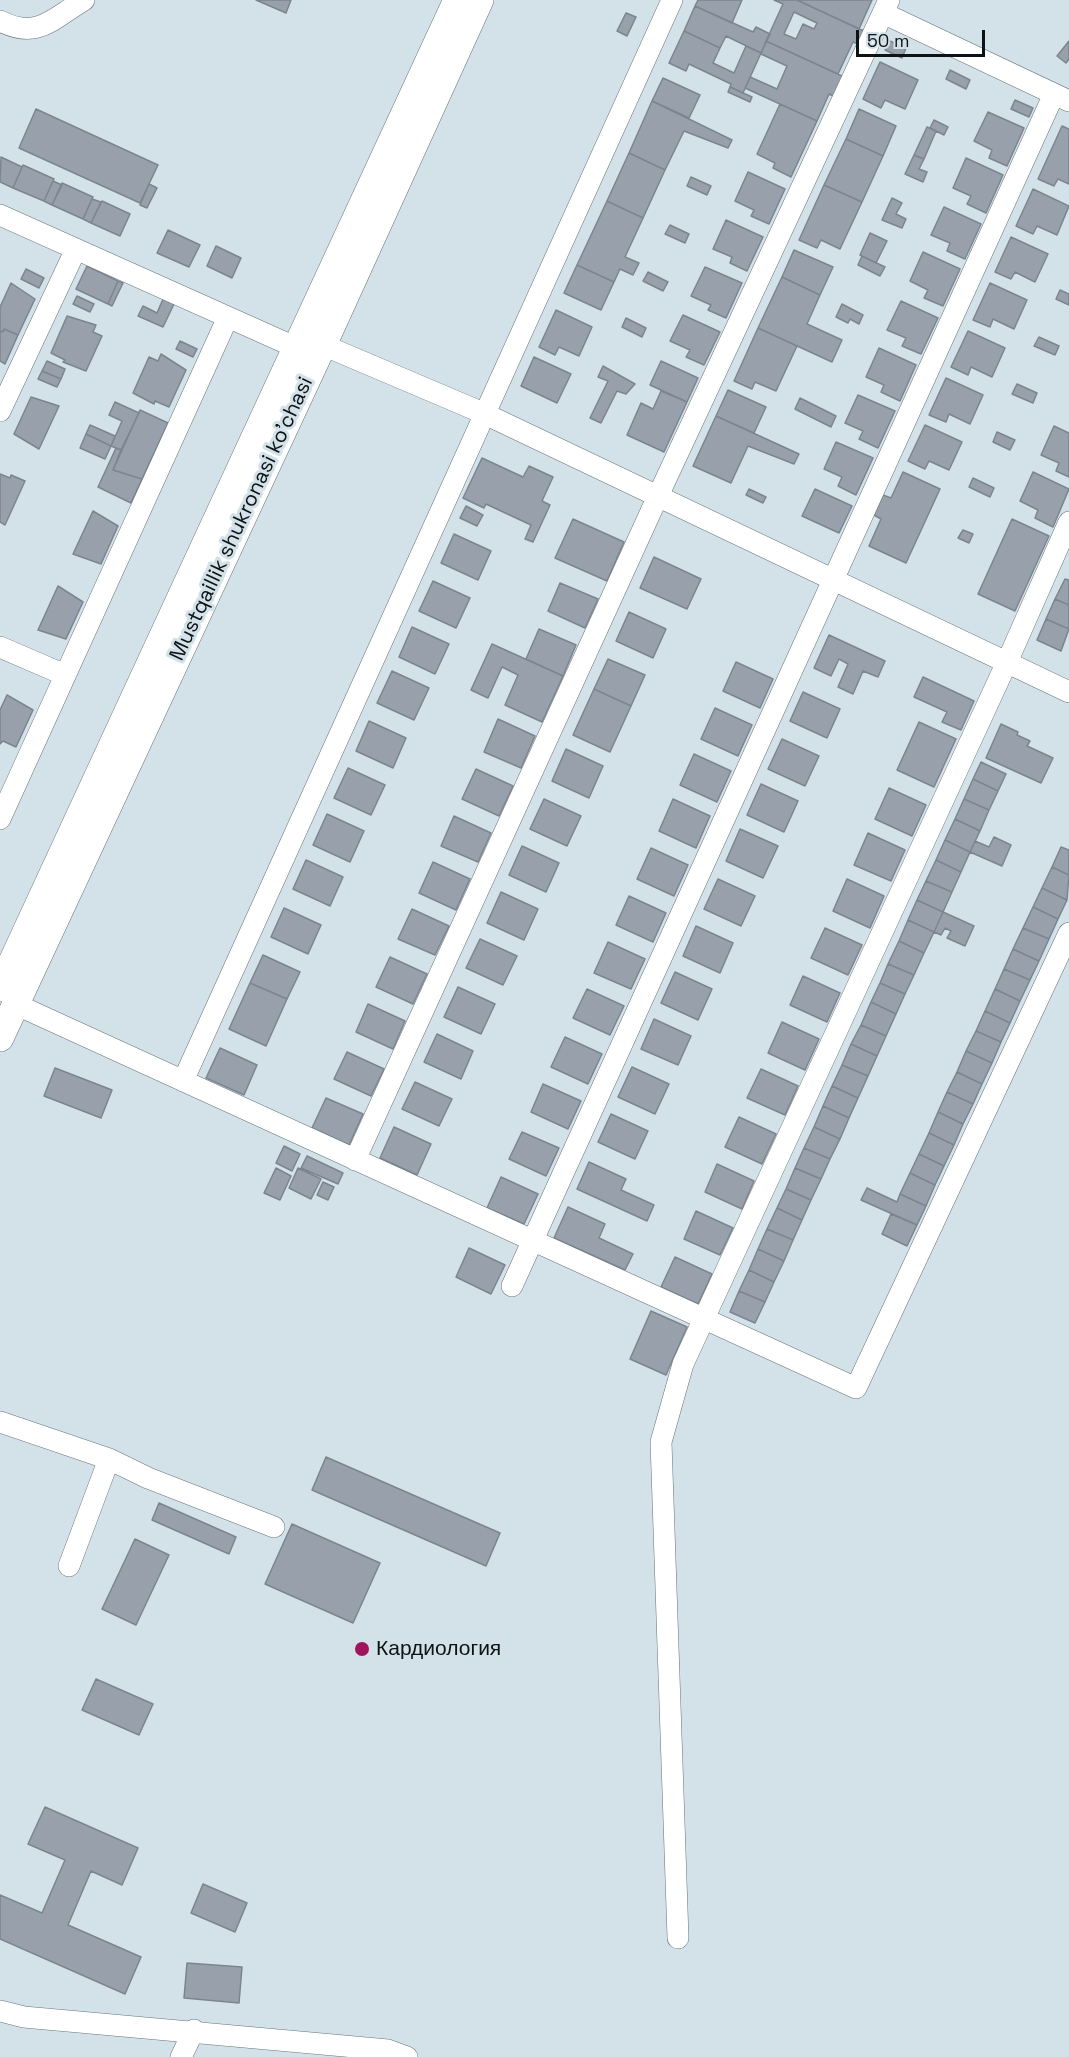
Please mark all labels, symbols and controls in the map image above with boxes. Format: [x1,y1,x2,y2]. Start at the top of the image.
scale bar [859,18,988,56]
text: 50 m [867,29,909,52]
street label: Mustqaillik shukronasi ko'chasi [165,373,319,665]
place label: Кардиология [376,1636,501,1662]
marker: Кардиология [353,1640,371,1658]

